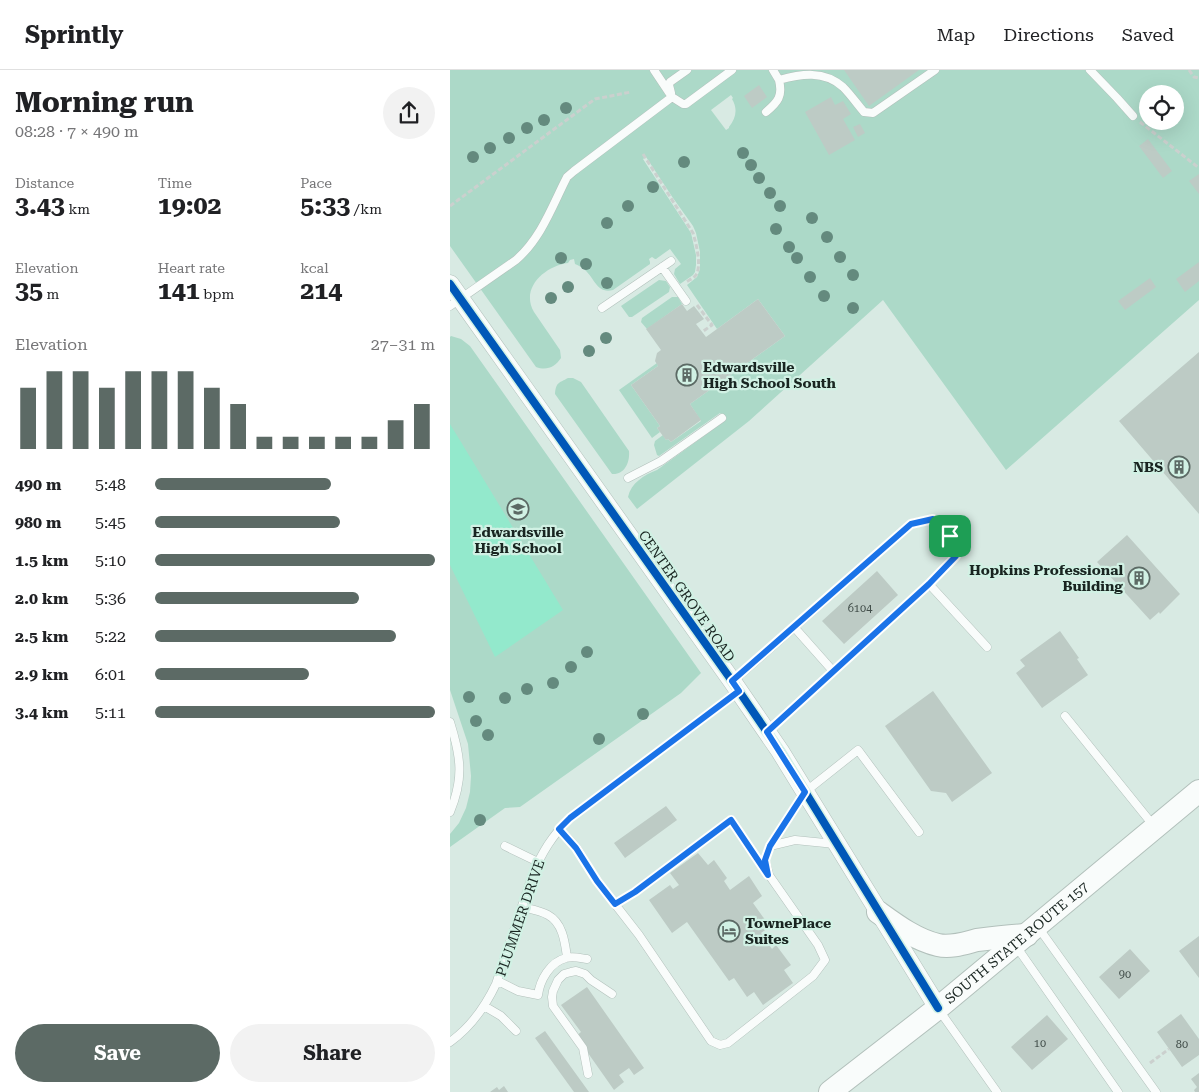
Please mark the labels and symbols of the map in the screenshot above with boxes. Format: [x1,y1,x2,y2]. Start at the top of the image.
place label: Edwardsville High School South [703,359,837,391]
building icon: Edwardsville High School South [675,363,699,387]
building icon: NBS [1167,455,1191,479]
place label: NBS [1133,459,1163,475]
school or university icon: Edwardsville High School [506,497,530,521]
pin [929,515,971,557]
place label: Edwardsville High School [472,524,564,556]
street label: CENTER GROVE ROAD [636,527,739,665]
place label: Hopkins Professional Building [969,562,1123,594]
building icon: Hopkins Professional Building [1127,566,1151,590]
house number: 6104 [848,602,873,615]
street label: PLUMMER DRIVE [493,858,547,978]
street label: SOUTH STATE ROUTE 157 [942,878,1092,1007]
place label: TownePlace Suites [745,915,831,947]
hotel icon: TownePlace Suites [717,919,741,943]
house number: 90 [1119,968,1131,981]
house number: 10 [1034,1037,1046,1050]
house number: 80 [1176,1038,1188,1051]

